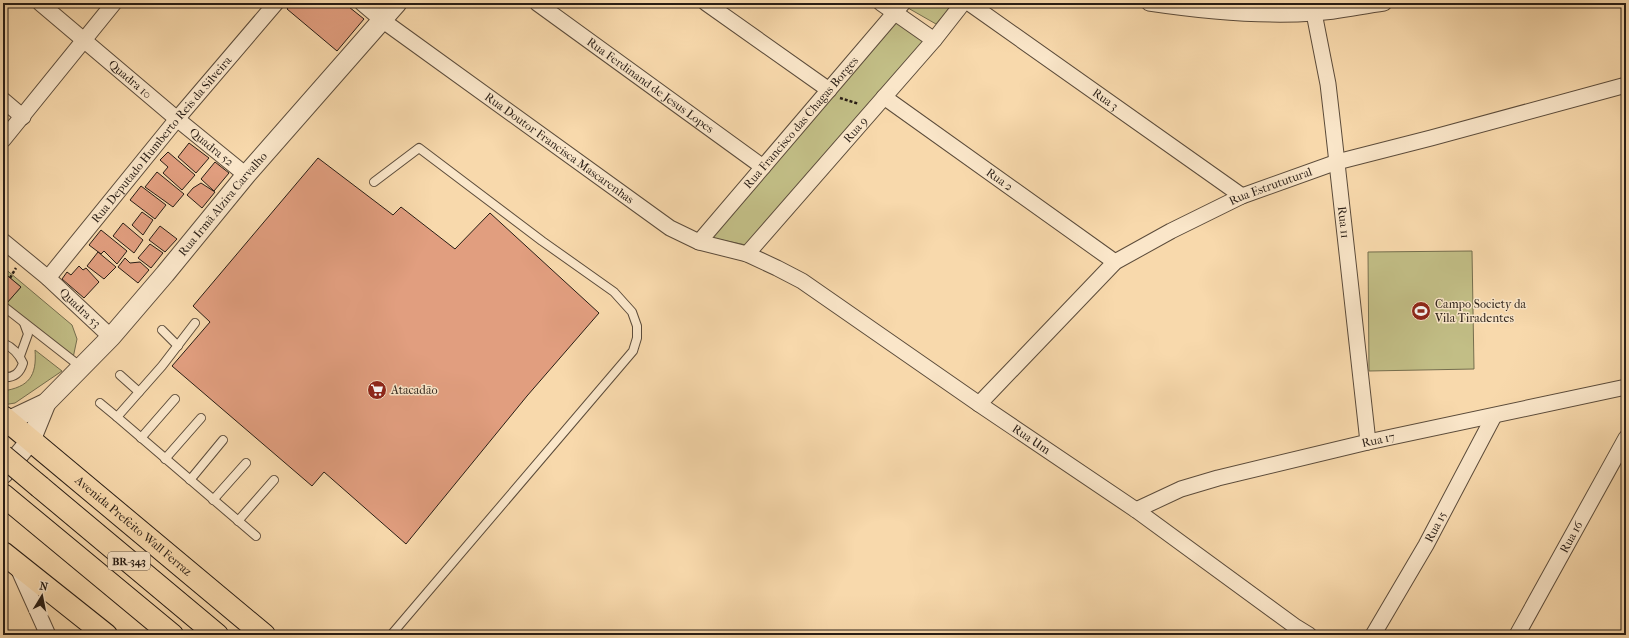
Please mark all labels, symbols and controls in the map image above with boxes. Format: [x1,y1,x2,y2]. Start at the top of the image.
street label: Rua Ferdinand de Jesus Lopes [584,35,717,136]
street label: Rua Deputado Humberto Reis da Silveira [89,53,235,226]
street label: Rua Francisco das Chagas Borges [741,53,861,191]
street label: Quadra 10 [106,57,155,101]
street label: Rua 3 [1090,85,1121,113]
street label: Rua Doutor Francisca Mascarenhas [482,90,637,207]
street label: Rua 9 [841,114,871,146]
street label: Quadra 52 [187,125,236,169]
street label: Rua Irmã Alzira Carvalho [176,149,270,259]
street label: Rua Estrututural [1227,164,1315,208]
street label: Rua 2 [983,165,1016,194]
street label: Rua 11 [1335,206,1352,239]
street label: Quadra 53 [56,285,104,331]
place label: Campo Society da Vila Tiradentes [1434,297,1527,325]
sports icon: Campo Society da Vila Tiradentes [1410,300,1432,322]
supermarket icon: Atacadão [366,379,388,401]
place label: Atacadão [390,383,438,397]
street label: Rua Um [1010,421,1053,457]
street label: Rua 17 [1360,429,1396,450]
street label: Avenida Prefeito Wall Ferraz [71,473,195,579]
street label: Rua 15 [1422,509,1449,545]
street label: Rua 16 [1557,518,1586,555]
road number: BR-343 [108,552,150,570]
north arrow [22,576,62,616]
text: N [38,580,50,594]

